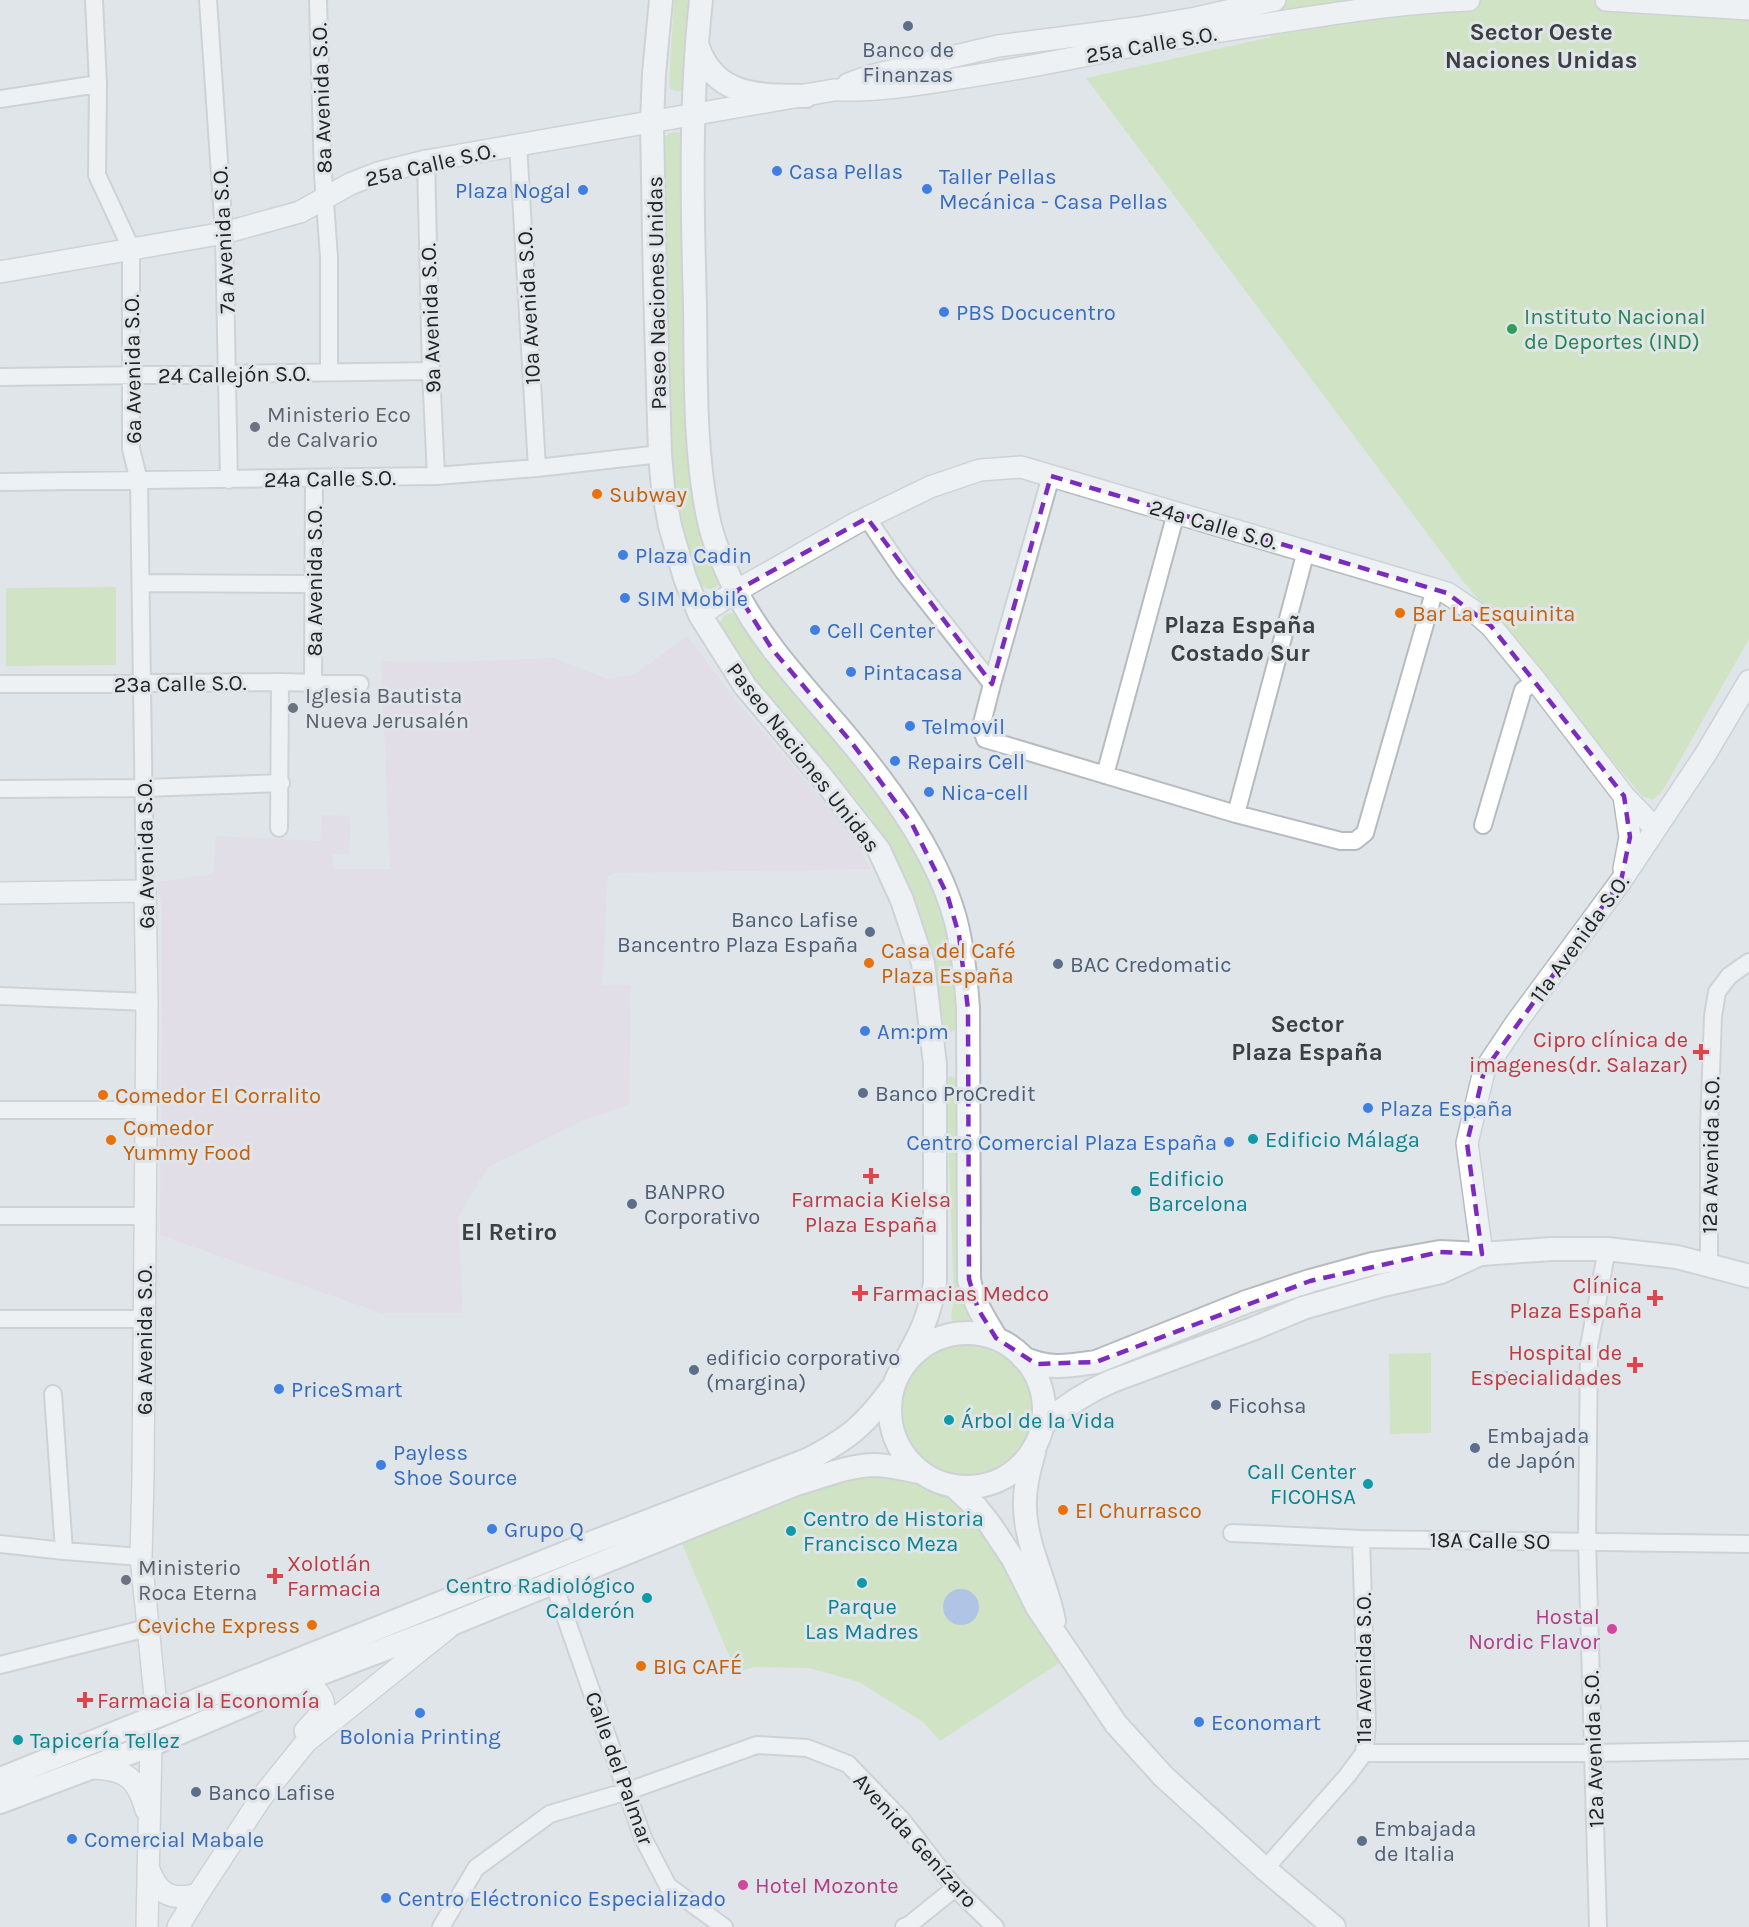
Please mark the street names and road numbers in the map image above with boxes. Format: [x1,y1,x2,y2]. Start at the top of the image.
street label: 25a Calle S.O. [1084,21,1219,69]
street label: 8a Avenida S.O. [306,22,338,174]
street label: 25a Calle S.O. [363,137,498,193]
street label: 7a Avenida S.O. [207,165,241,314]
street label: Paseo Naciones Unidas [642,176,672,410]
street label: 10a Avenida S.O. [512,226,546,385]
street label: 9a Avenida S.O. [415,242,447,393]
street label: 6a Avenida S.O. [119,294,147,444]
street label: 24 Callejón S.O. [158,361,310,389]
street label: 24a Calle S.O. [264,465,396,493]
street label: 24a Calle S.O. [1147,494,1281,556]
street label: 8a Avenida S.O. [302,505,328,656]
street label: Paseo Naciones Unidas [721,658,885,858]
street label: 23a Calle S.O. [113,670,247,698]
street label: 6a Avenida S.O. [132,779,160,929]
street label: 11a Avenida S.O. [1525,869,1635,1008]
street label: 12a Avenida S.O. [1697,1076,1725,1234]
street label: 6a Avenida S.O. [132,1265,158,1415]
street label: 18A Calle SO [1429,1527,1550,1555]
street label: 11a Avenida S.O. [1351,1592,1377,1744]
street label: 12a Avenida S.O. [1578,1670,1610,1828]
street label: Calle del Palmar [579,1688,659,1849]
street label: Avenida Genízaro [848,1768,983,1913]

